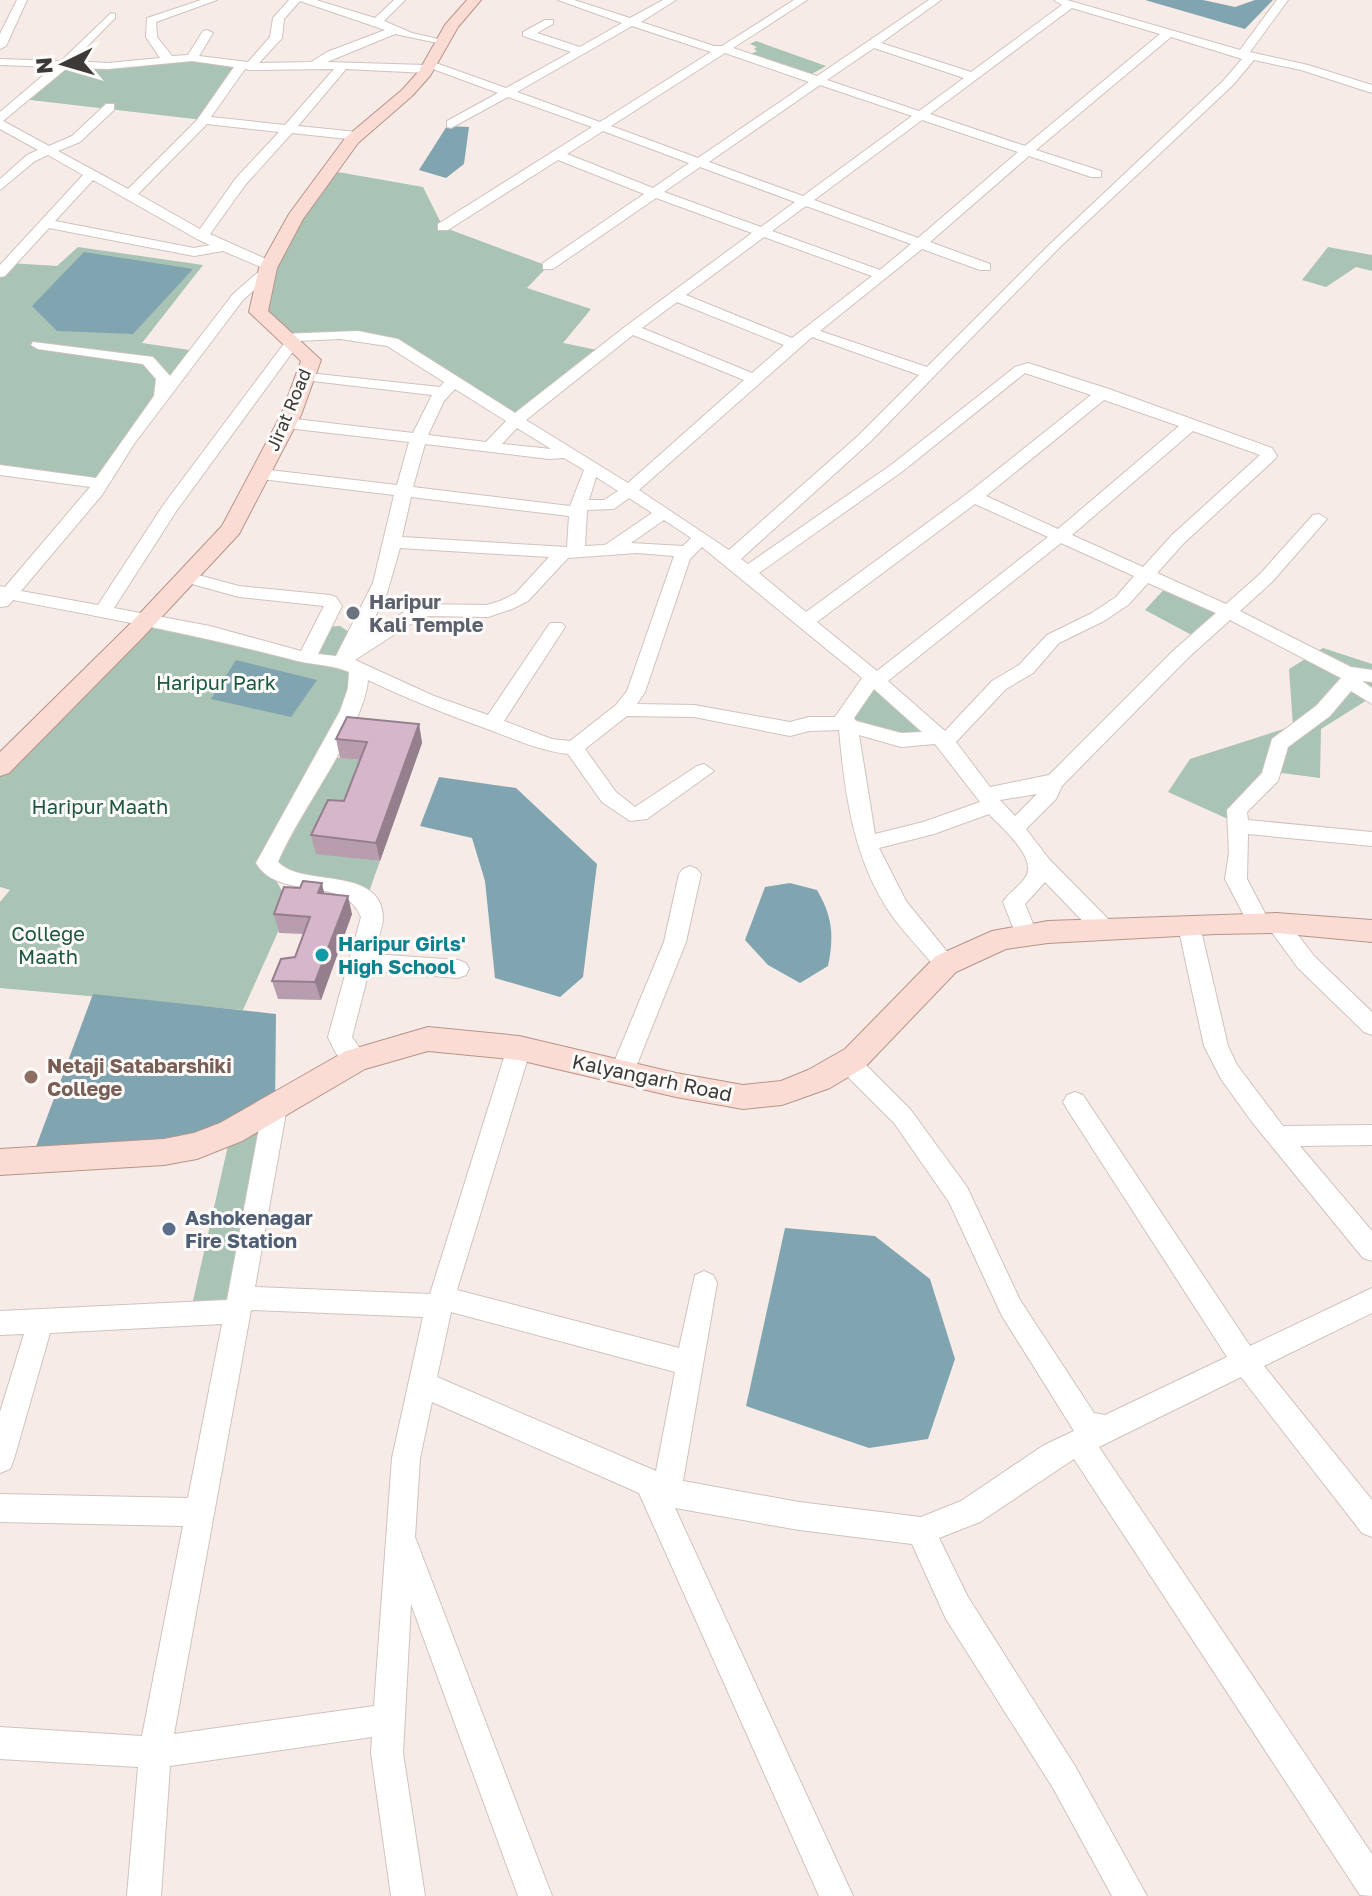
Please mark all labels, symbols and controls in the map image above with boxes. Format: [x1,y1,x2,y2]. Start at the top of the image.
north arrow [24,24,104,104]
text: N [29,56,58,75]
street label: Jirat Road [261,365,315,454]
place label: Haripur Kali Temple [369,589,484,636]
marker: Haripur Kali Temple [344,604,362,622]
park label: Haripur Park [156,670,276,694]
park label: Haripur Maath [32,794,168,818]
park label: College Maath [11,921,85,968]
place label: Haripur Girls' High School [338,931,466,978]
marker: Haripur Girls' High School [313,946,331,964]
street label: Kalyangarh Road [570,1048,734,1106]
place label: Netaji Satabarshiki College [47,1053,232,1100]
marker: Netaji Satabarshiki College [22,1068,40,1086]
place label: Ashokenagar Fire Station [185,1205,313,1252]
marker: Ashokenagar Fire Station [160,1220,178,1238]

